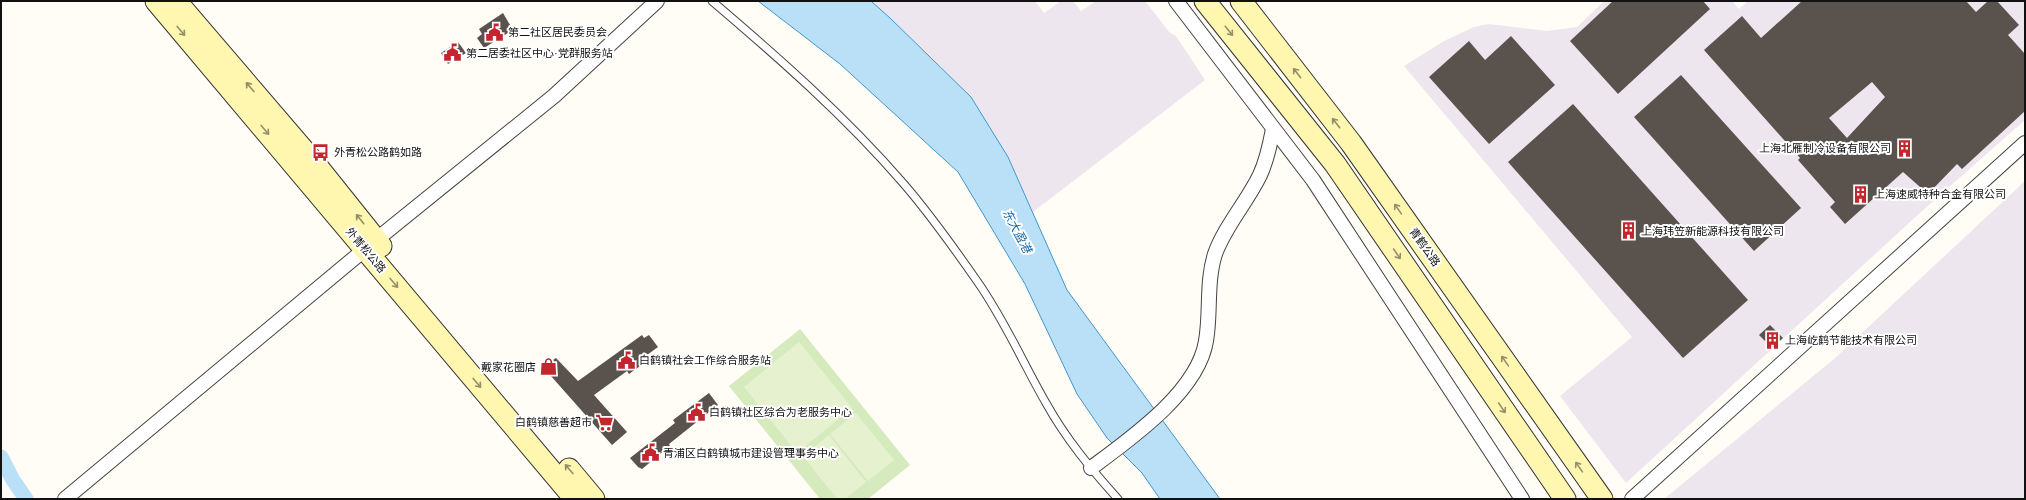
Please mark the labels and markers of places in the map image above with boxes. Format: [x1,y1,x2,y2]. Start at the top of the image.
public building icon: 第二社区居民委员会 [485,22,505,42]
place label: 第二社区居民委员会 [508,26,607,38]
public building icon: 第二居委社区中心·党群服务站 [443,43,463,63]
place label: 第二居委社区中心·党群服务站 [466,47,613,59]
building icon: 上海北雁制冷设备有限公司 [1894,138,1914,158]
bus stop icon: 外青松公路鹤如路 [311,142,331,162]
place label: 上海北雁制冷设备有限公司 [1759,142,1891,154]
place label: 外青松公路鹤如路 [334,146,422,158]
building icon: 上海速威特种合金有限公司 [1851,184,1871,204]
place label: 上海速威特种合金有限公司 [1874,188,2006,200]
building icon: 上海玮笠新能源科技有限公司 [1618,221,1638,241]
place label: 上海玮笠新能源科技有限公司 [1641,225,1784,237]
building icon: 上海屹鹤节能技术有限公司 [1762,330,1782,350]
place label: 上海屹鹤节能技术有限公司 [1785,334,1917,346]
public building icon: 白鹤镇社会工作综合服务站 [616,350,636,370]
place label: 白鹤镇社会工作综合服务站 [639,354,771,366]
shop icon: 戴家花圈店 [539,357,559,377]
place label: 戴家花圈店 [481,361,536,373]
public building icon: 白鹤镇社区综合为老服务中心 [686,402,706,422]
place label: 白鹤镇社区综合为老服务中心 [709,406,852,418]
supermarket icon: 白鹤镇慈善超市 [595,412,615,432]
place label: 白鹤镇慈善超市 [515,416,592,428]
public building icon: 青浦区白鹤镇城市建设管理事务中心 [640,443,660,463]
place label: 青浦区白鹤镇城市建设管理事务中心 [663,447,839,459]

